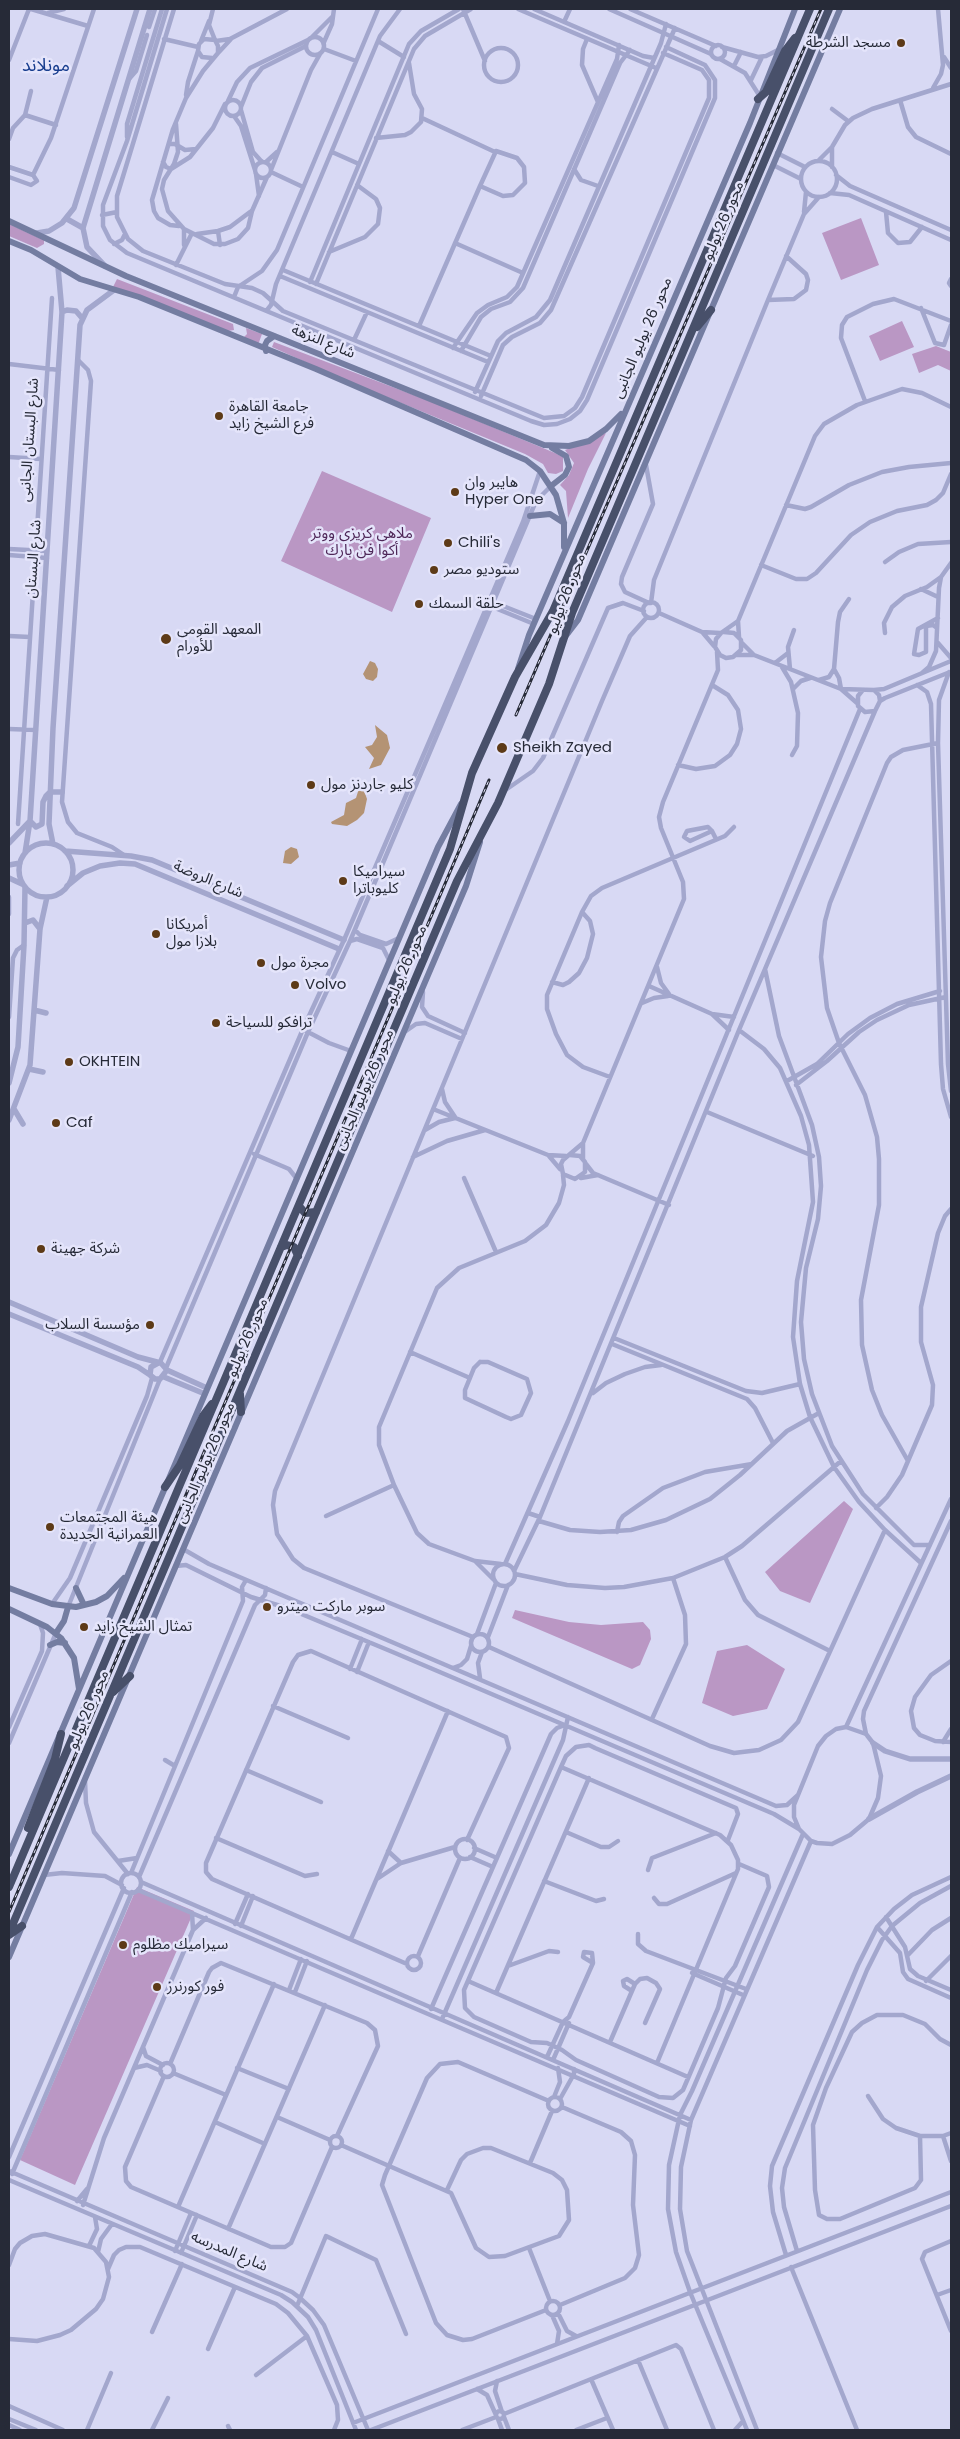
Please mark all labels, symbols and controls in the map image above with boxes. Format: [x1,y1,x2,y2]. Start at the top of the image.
place label: مسجد الشرطة [806,34,891,52]
marker: مسجد الشرطة [895,37,907,49]
district label: مونلاند [22,55,70,77]
street label: محور 26 يوليو [699,179,749,263]
street label: محور 26 يوليو الجانبى [609,275,677,401]
street label: شارع النزهة [289,321,357,363]
street label: شارع البستان الجانبى [17,377,43,503]
place label: جامعة القاهرة فرع الشيخ زايد [229,398,314,433]
marker: جامعة القاهرة فرع الشيخ زايد [213,410,225,422]
place label: هايبر وان Hyper One [465,474,544,509]
marker: هايبر وان Hyper One [449,486,461,498]
street label: شارع البستان [22,519,46,599]
park label: ملاهى كريزى ووتر أكوا فن بارك [311,525,413,560]
place label: Chili's [458,534,500,552]
marker: Chili's [442,537,454,549]
street label: محور 26 يوليو [543,551,591,637]
place label: ستوديو مصر [444,561,519,579]
marker: ستوديو مصر [428,564,440,576]
place label: حلقة السمك [429,595,504,613]
marker: حلقة السمك [413,598,425,610]
place label: المعهد القومى للأورام [177,621,261,656]
marker: المعهد القومى للأورام [159,632,173,646]
place label: Sheikh Zayed [513,739,612,757]
marker: Sheikh Zayed [495,741,509,755]
place label: كليو جاردنز مول [321,776,413,794]
marker: كليو جاردنز مول [305,779,317,791]
street label: شارع الروضة [170,857,246,903]
place label: سيراميكا كليوباترا [353,863,405,898]
marker: سيراميكا كليوباترا [337,875,349,887]
place label: أمريكانا بلازا مول [166,916,217,951]
street label: محور 26 يوليو [382,923,432,1007]
marker: أمريكانا بلازا مول [150,928,162,940]
place label: مجرة مول [271,954,329,972]
marker: مجرة مول [255,957,267,969]
place label: Volvo [305,976,346,994]
marker: Volvo [289,979,301,991]
place label: ترافكو للسياحة [226,1014,312,1032]
marker: ترافكو للسياحة [210,1017,222,1029]
street label: محور 26 يوليو الجانبى [331,1027,399,1153]
place label: OKHTEIN [79,1053,140,1071]
marker: OKHTEIN [63,1056,75,1068]
place label: Caf [66,1114,93,1132]
marker: Caf [50,1117,62,1129]
place label: شركة جهينة [51,1240,120,1258]
marker: شركة جهينة [35,1243,47,1255]
street label: محور 26 يوليو [223,1296,273,1380]
place label: مؤسسة السلاب [45,1316,140,1334]
marker: مؤسسة السلاب [144,1319,156,1331]
street label: محور 26 يوليو الجانبى [172,1400,240,1526]
place label: هيئة المجتمعات العمرانية الجديدة [60,1509,158,1544]
marker: هيئة المجتمعات العمرانية الجديدة [44,1521,56,1533]
place label: سوبر ماركت ميترو [277,1598,385,1616]
marker: سوبر ماركت ميترو [261,1601,273,1613]
place label: تمثال الشيخ زايد [94,1618,192,1636]
marker: تمثال الشيخ زايد [78,1621,90,1633]
street label: محور 26 يوليو [64,1668,114,1752]
place label: سيراميك مظلوم [133,1936,228,1954]
marker: سيراميك مظلوم [117,1939,129,1951]
place label: فور كورنرز [167,1978,224,1996]
marker: فور كورنرز [151,1981,163,1993]
street label: شارع المدرسه [188,2228,270,2276]

